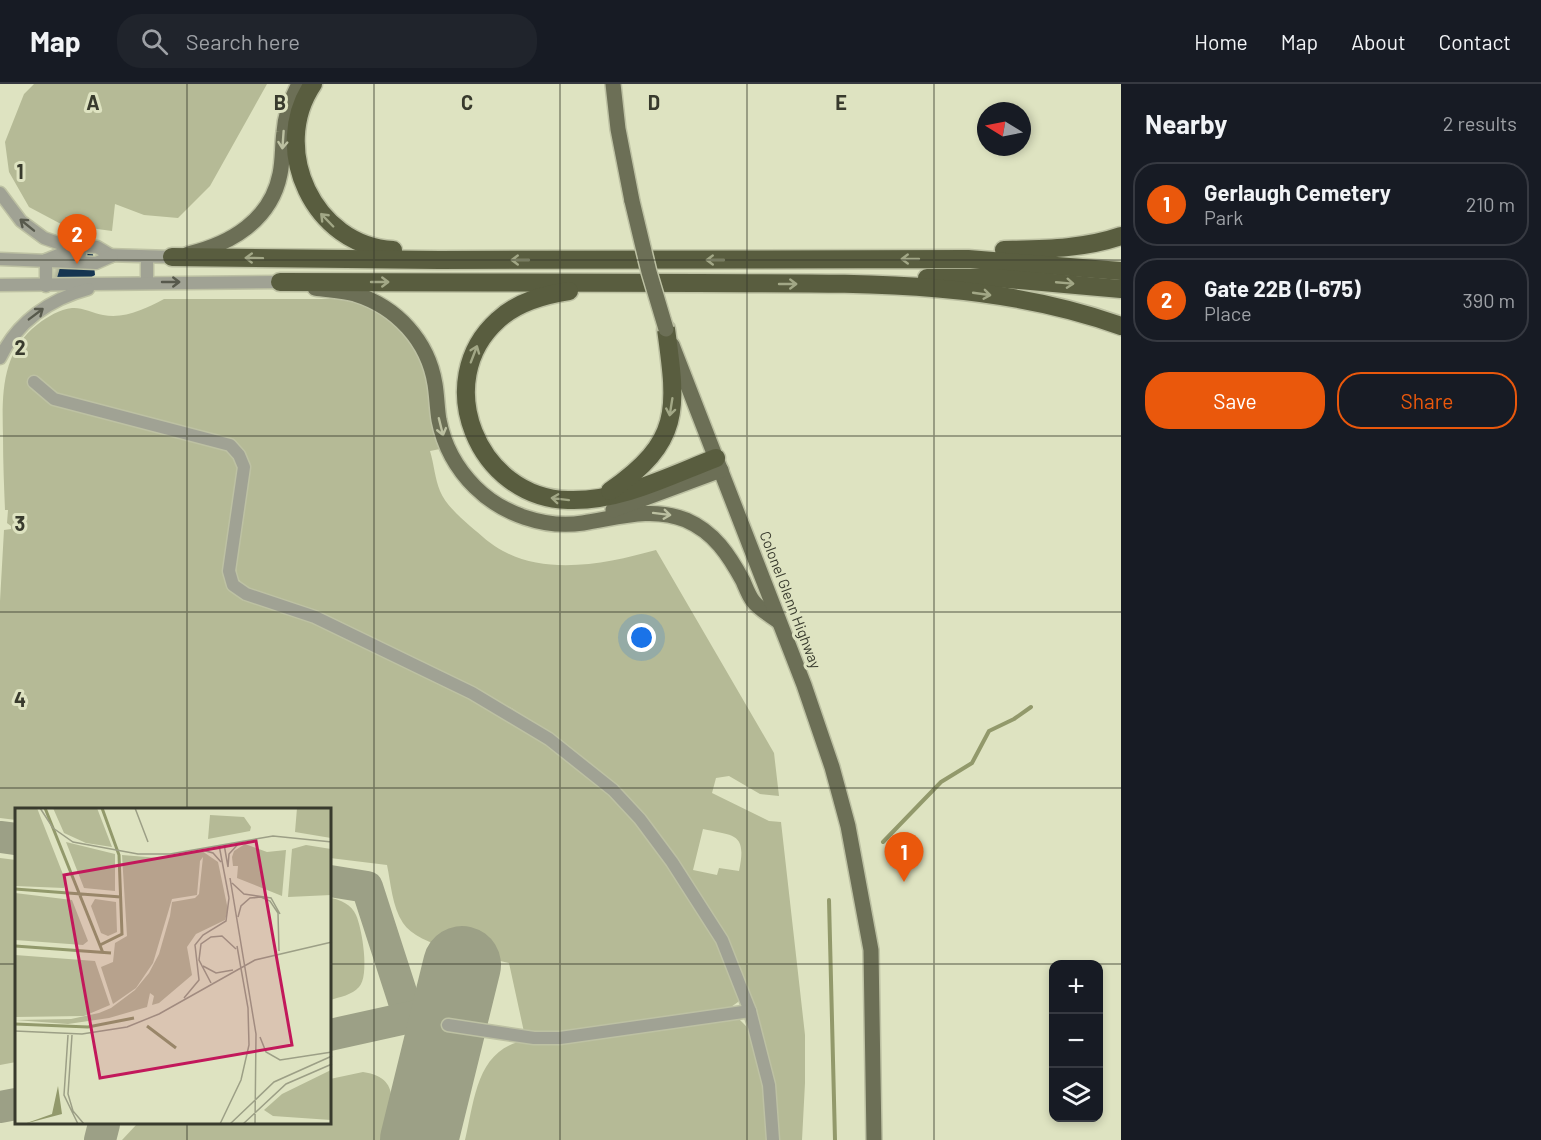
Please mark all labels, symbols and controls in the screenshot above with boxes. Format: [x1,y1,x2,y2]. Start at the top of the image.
search box [117,14,537,68]
text: Map [30,24,81,58]
icon: search [138,25,171,58]
text: Search here [186,28,300,54]
text: Home [1194,29,1248,54]
text: Map [1281,29,1318,54]
text: About [1351,29,1406,54]
text: Contact [1439,29,1511,54]
text: A [86,90,100,114]
text: B [274,90,286,114]
text: C [461,90,473,114]
text: D [648,90,660,114]
text: E [835,90,847,114]
north arrow [977,102,1031,156]
text: Nearby [1145,108,1227,139]
text: 2 results [1443,111,1517,135]
one-way arrow [277,129,288,149]
text: 1 [16,159,24,183]
text: Gerlaugh Cemetery [1204,179,1391,205]
text: 1 [1163,192,1170,216]
text: 210 m [1466,192,1515,216]
text: Park [1204,205,1243,229]
one-way arrow [320,212,335,227]
pin: 2 [58,214,97,264]
one-way arrow [20,218,35,232]
one-way arrow [245,252,265,264]
one-way arrow [900,253,920,265]
one-way arrow [510,254,530,266]
one-way arrow [705,254,725,266]
text: Gate 22B (I-675) [1204,275,1361,301]
one-way arrow [160,276,180,288]
one-way arrow [370,276,390,288]
one-way arrow [777,278,797,290]
one-way arrow [1055,278,1074,289]
text: 2 [1161,288,1172,312]
text: 390 m [1462,288,1515,312]
one-way arrow [972,289,991,300]
text: Place [1204,301,1252,325]
one-way arrow [28,307,44,320]
text: 2 [14,335,26,359]
one-way arrow [470,345,481,364]
button: Save [1145,372,1325,429]
button: Share [1337,372,1517,429]
one-way arrow [666,397,677,417]
one-way arrow [435,417,447,436]
one-way arrow [550,493,570,504]
one-way arrow [652,509,672,520]
text: 3 [15,511,25,535]
street label: Colonel Glenn Highway [756,528,826,671]
your location [627,623,656,652]
text: 4 [14,687,26,711]
inset map [15,808,332,1125]
pin: 1 [884,832,924,882]
map controls [1049,960,1103,1122]
button: + [1049,960,1103,1014]
button: − [1049,1014,1103,1068]
button: layers [1049,1068,1103,1122]

